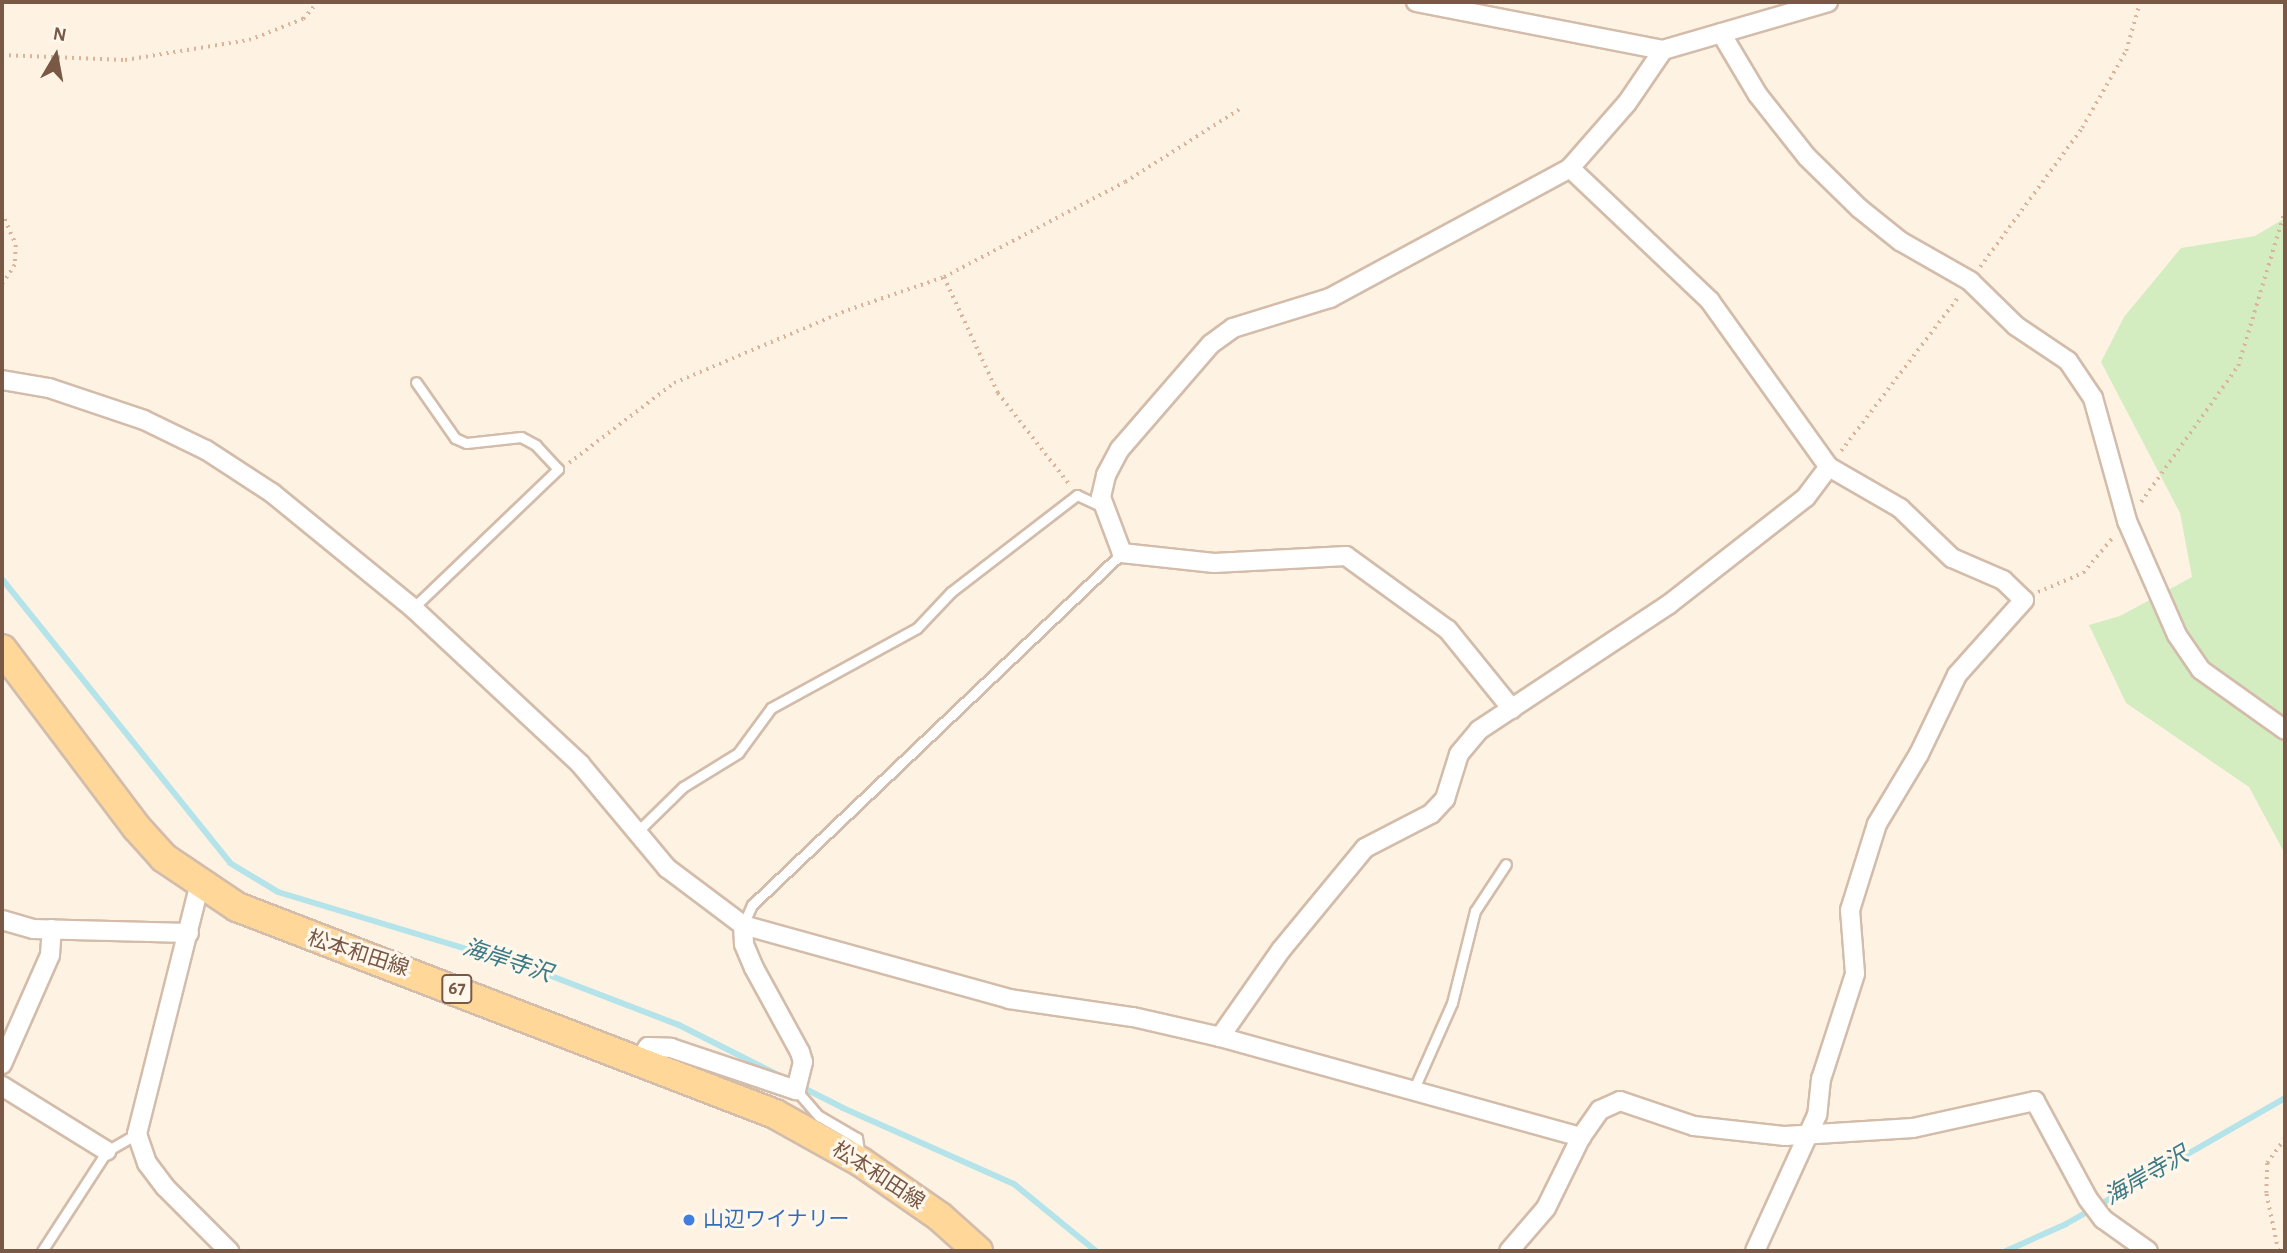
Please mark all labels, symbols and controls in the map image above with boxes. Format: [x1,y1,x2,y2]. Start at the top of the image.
north arrow [21,21,91,91]
text: N [52,24,68,45]
street label: 松本和田線 [304,926,412,982]
water label: 海岸寺沢 [459,935,555,989]
road number: 67 [441,973,473,1004]
street label: 松本和田線 [827,1137,929,1215]
water label: 海岸寺沢 [2100,1142,2194,1212]
place label: 山辺ワイナリー [703,1207,850,1233]
marker: 山辺ワイナリー [681,1212,697,1228]

